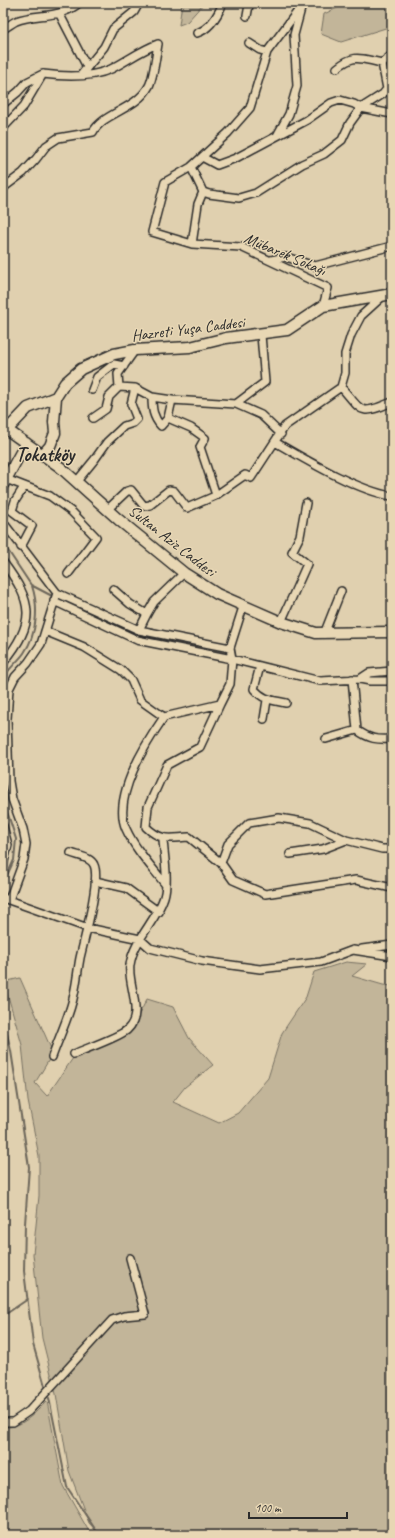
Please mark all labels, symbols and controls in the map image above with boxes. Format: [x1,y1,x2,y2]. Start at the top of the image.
street label: Mübarek Sokağı [241,228,330,281]
street label: Hazreti Yuşa Caddesi [130,312,248,346]
district label: Tokatköy [16,442,76,467]
street label: Sultan Aziz Caddesi [124,501,221,582]
scale bar [249,1494,347,1520]
text: 100 m [255,1500,282,1516]

